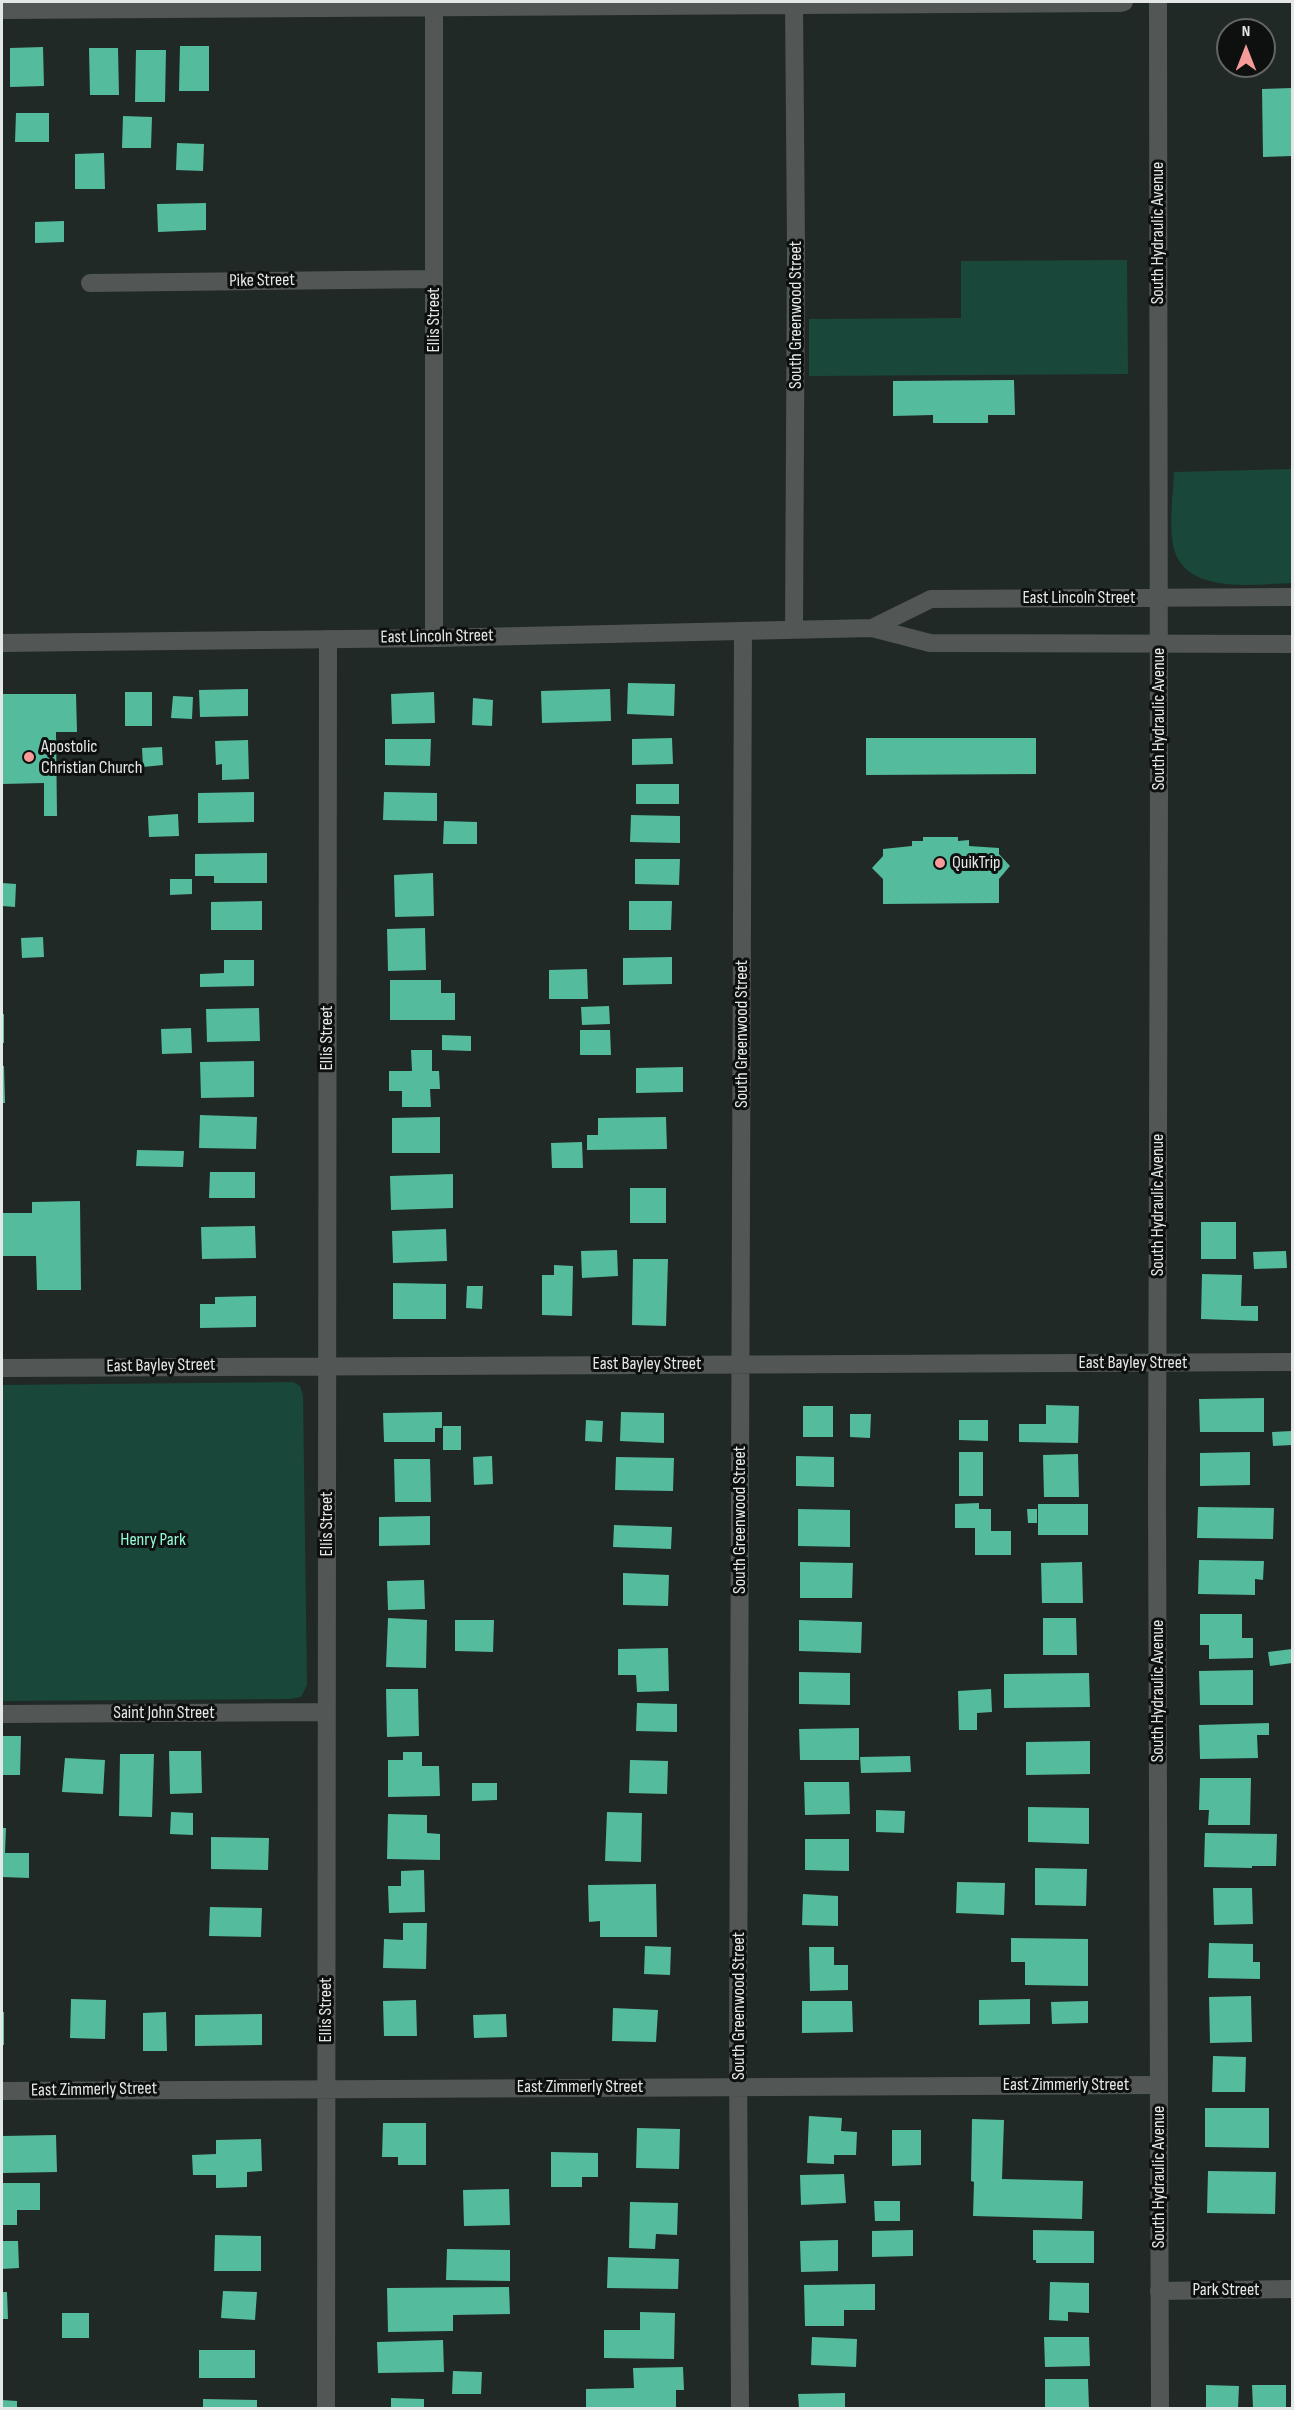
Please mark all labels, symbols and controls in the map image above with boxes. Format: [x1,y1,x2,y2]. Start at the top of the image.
north arrow [1216,18,1276,78]
text: N [1242,22,1250,41]
street label: South Hydraulic Avenue [1147,162,1169,304]
street label: South Greenwood Street [785,241,807,389]
street label: Pike Street [229,270,295,292]
street label: Ellis Street [423,287,445,353]
street label: East Lincoln Street [1022,587,1136,609]
street label: East Lincoln Street [380,625,494,649]
street label: South Hydraulic Avenue [1148,648,1170,790]
place label: Apostolic Christian Church [41,736,142,778]
marker: Apostolic Christian Church [22,750,36,764]
place label: QuikTrip [952,852,1001,874]
marker: QuikTrip [933,856,947,870]
street label: South Greenwood Street [731,960,753,1108]
street label: Ellis Street [316,1005,338,1071]
street label: South Hydraulic Avenue [1147,1134,1169,1276]
street label: East Bayley Street [1079,1352,1187,1374]
street label: East Bayley Street [593,1353,701,1375]
street label: East Bayley Street [106,1354,216,1378]
street label: South Greenwood Street [729,1446,751,1594]
street label: Ellis Street [316,1491,338,1557]
park label: Henry Park [120,1529,186,1551]
street label: South Hydraulic Avenue [1147,1620,1169,1762]
street label: Saint John Street [113,1702,215,1724]
street label: South Greenwood Street [728,1932,750,2080]
street label: Ellis Street [315,1977,337,2043]
street label: East Zimmerly Street [1003,2074,1129,2096]
street label: East Zimmerly Street [517,2076,643,2098]
street label: East Zimmerly Street [31,2078,157,2102]
street label: South Hydraulic Avenue [1148,2106,1170,2248]
street label: Park Street [1192,2279,1260,2301]

